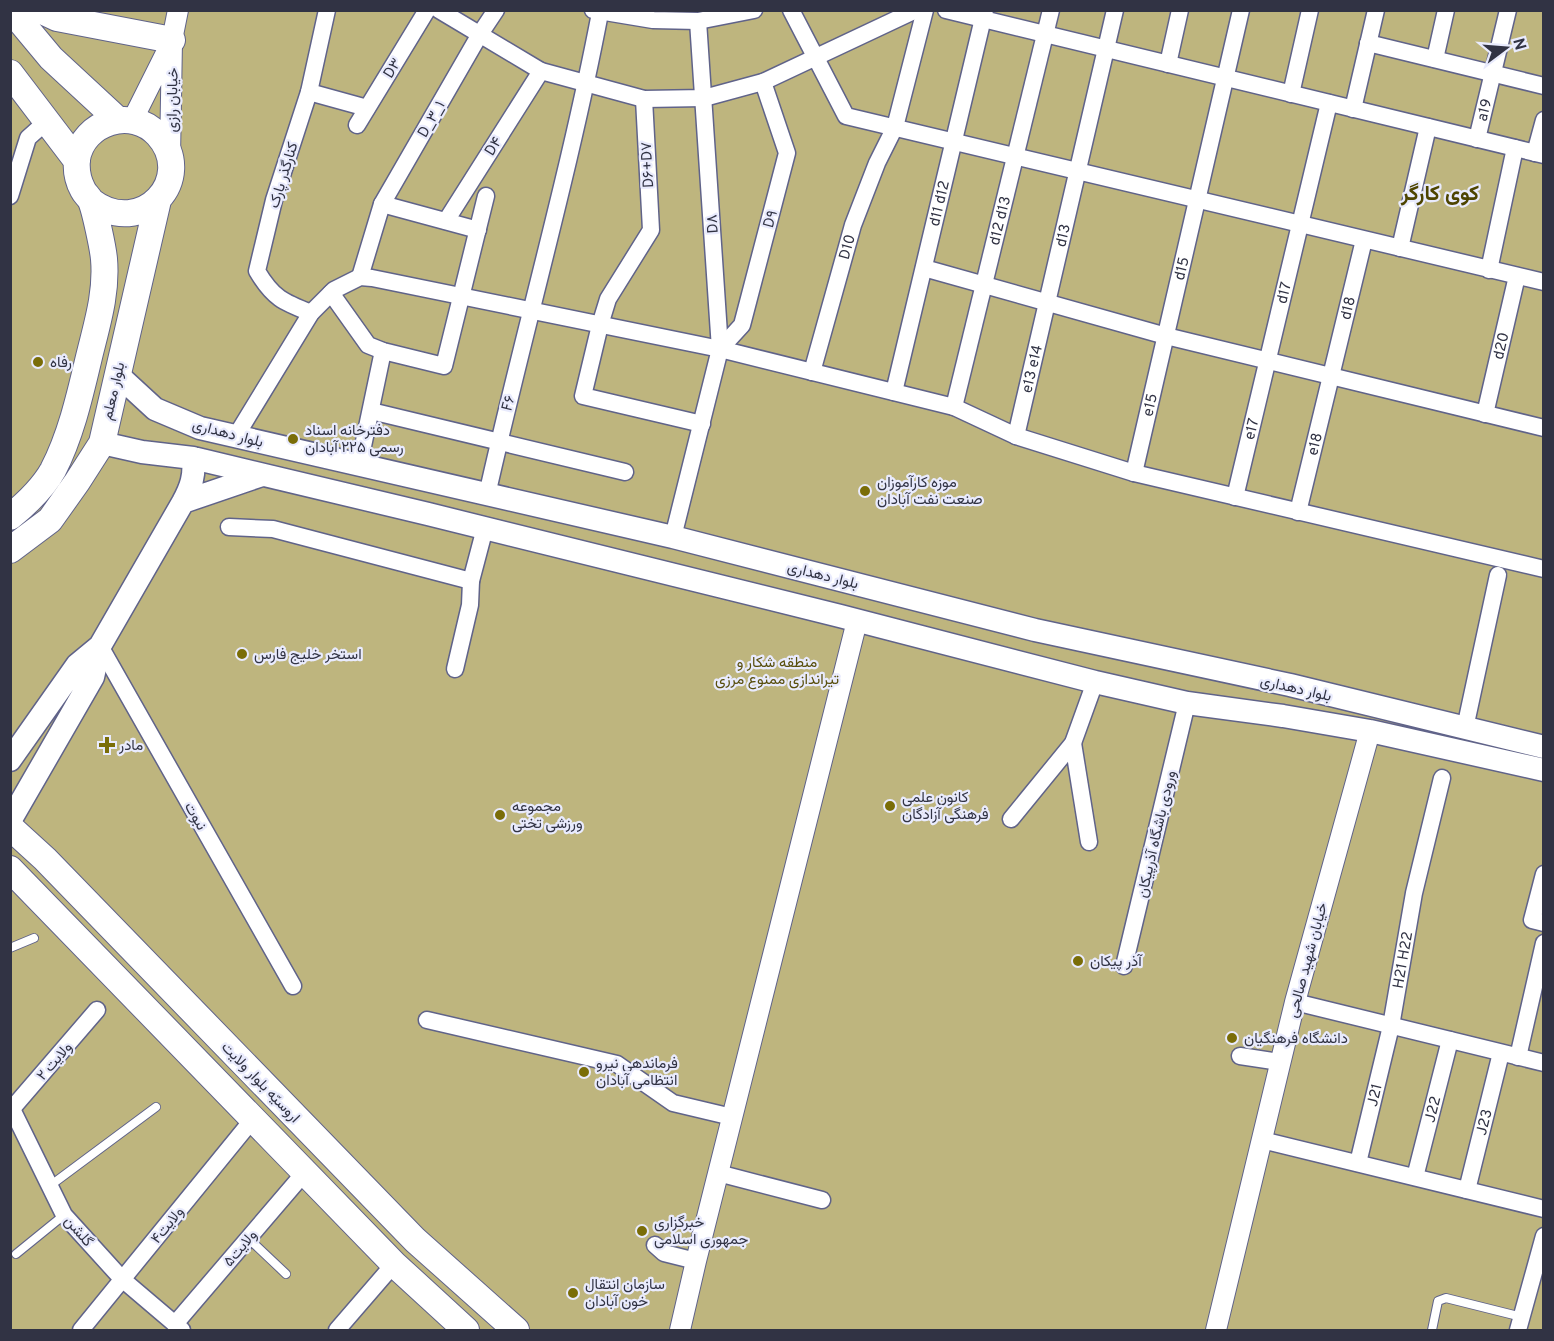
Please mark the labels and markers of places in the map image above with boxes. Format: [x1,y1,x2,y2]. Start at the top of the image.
place label: رفاه [50,354,72,373]
marker: رفاه [31,355,45,369]
place label: دفترخانه اسناد رسمی ۲۲۵ آبادان [305,422,404,458]
marker: دفترخانه اسناد رسمی ۲۲۵ آبادان [286,432,300,446]
place label: موزه کارآموزان صنعت نفت آبادان [877,474,983,510]
marker: موزه کارآموزان صنعت نفت آبادان [858,484,872,498]
place label: استخر خلیج فارس [254,646,362,665]
marker: استخر خلیج فارس [235,647,249,661]
place label: مادر [118,737,143,756]
marker: مادر [100,738,114,752]
place label: کانون علمی فرهنگی آزادگان [902,789,989,825]
place label: مجموعه ورزشی تختی [512,798,583,834]
marker: کانون علمی فرهنگی آزادگان [883,799,897,813]
marker: مجموعه ورزشی تختی [493,808,507,822]
place label: آذر پیکان [1090,953,1143,972]
marker: آذر پیکان [1071,954,1085,968]
place label: دانشگاه فرهنگیان [1244,1030,1348,1049]
marker: دانشگاه فرهنگیان [1225,1031,1239,1045]
place label: فرماندهی نیرو انتظامی آبادان [596,1055,678,1091]
marker: فرماندهی نیرو انتظامی آبادان [577,1065,591,1079]
place label: خبرگزاری جمهوری اسلامی [654,1214,748,1250]
marker: خبرگزاری جمهوری اسلامی [635,1224,649,1238]
place label: سازمان انتقال خون آبادان [585,1276,665,1312]
marker: سازمان انتقال خون آبادان [566,1286,580,1300]

